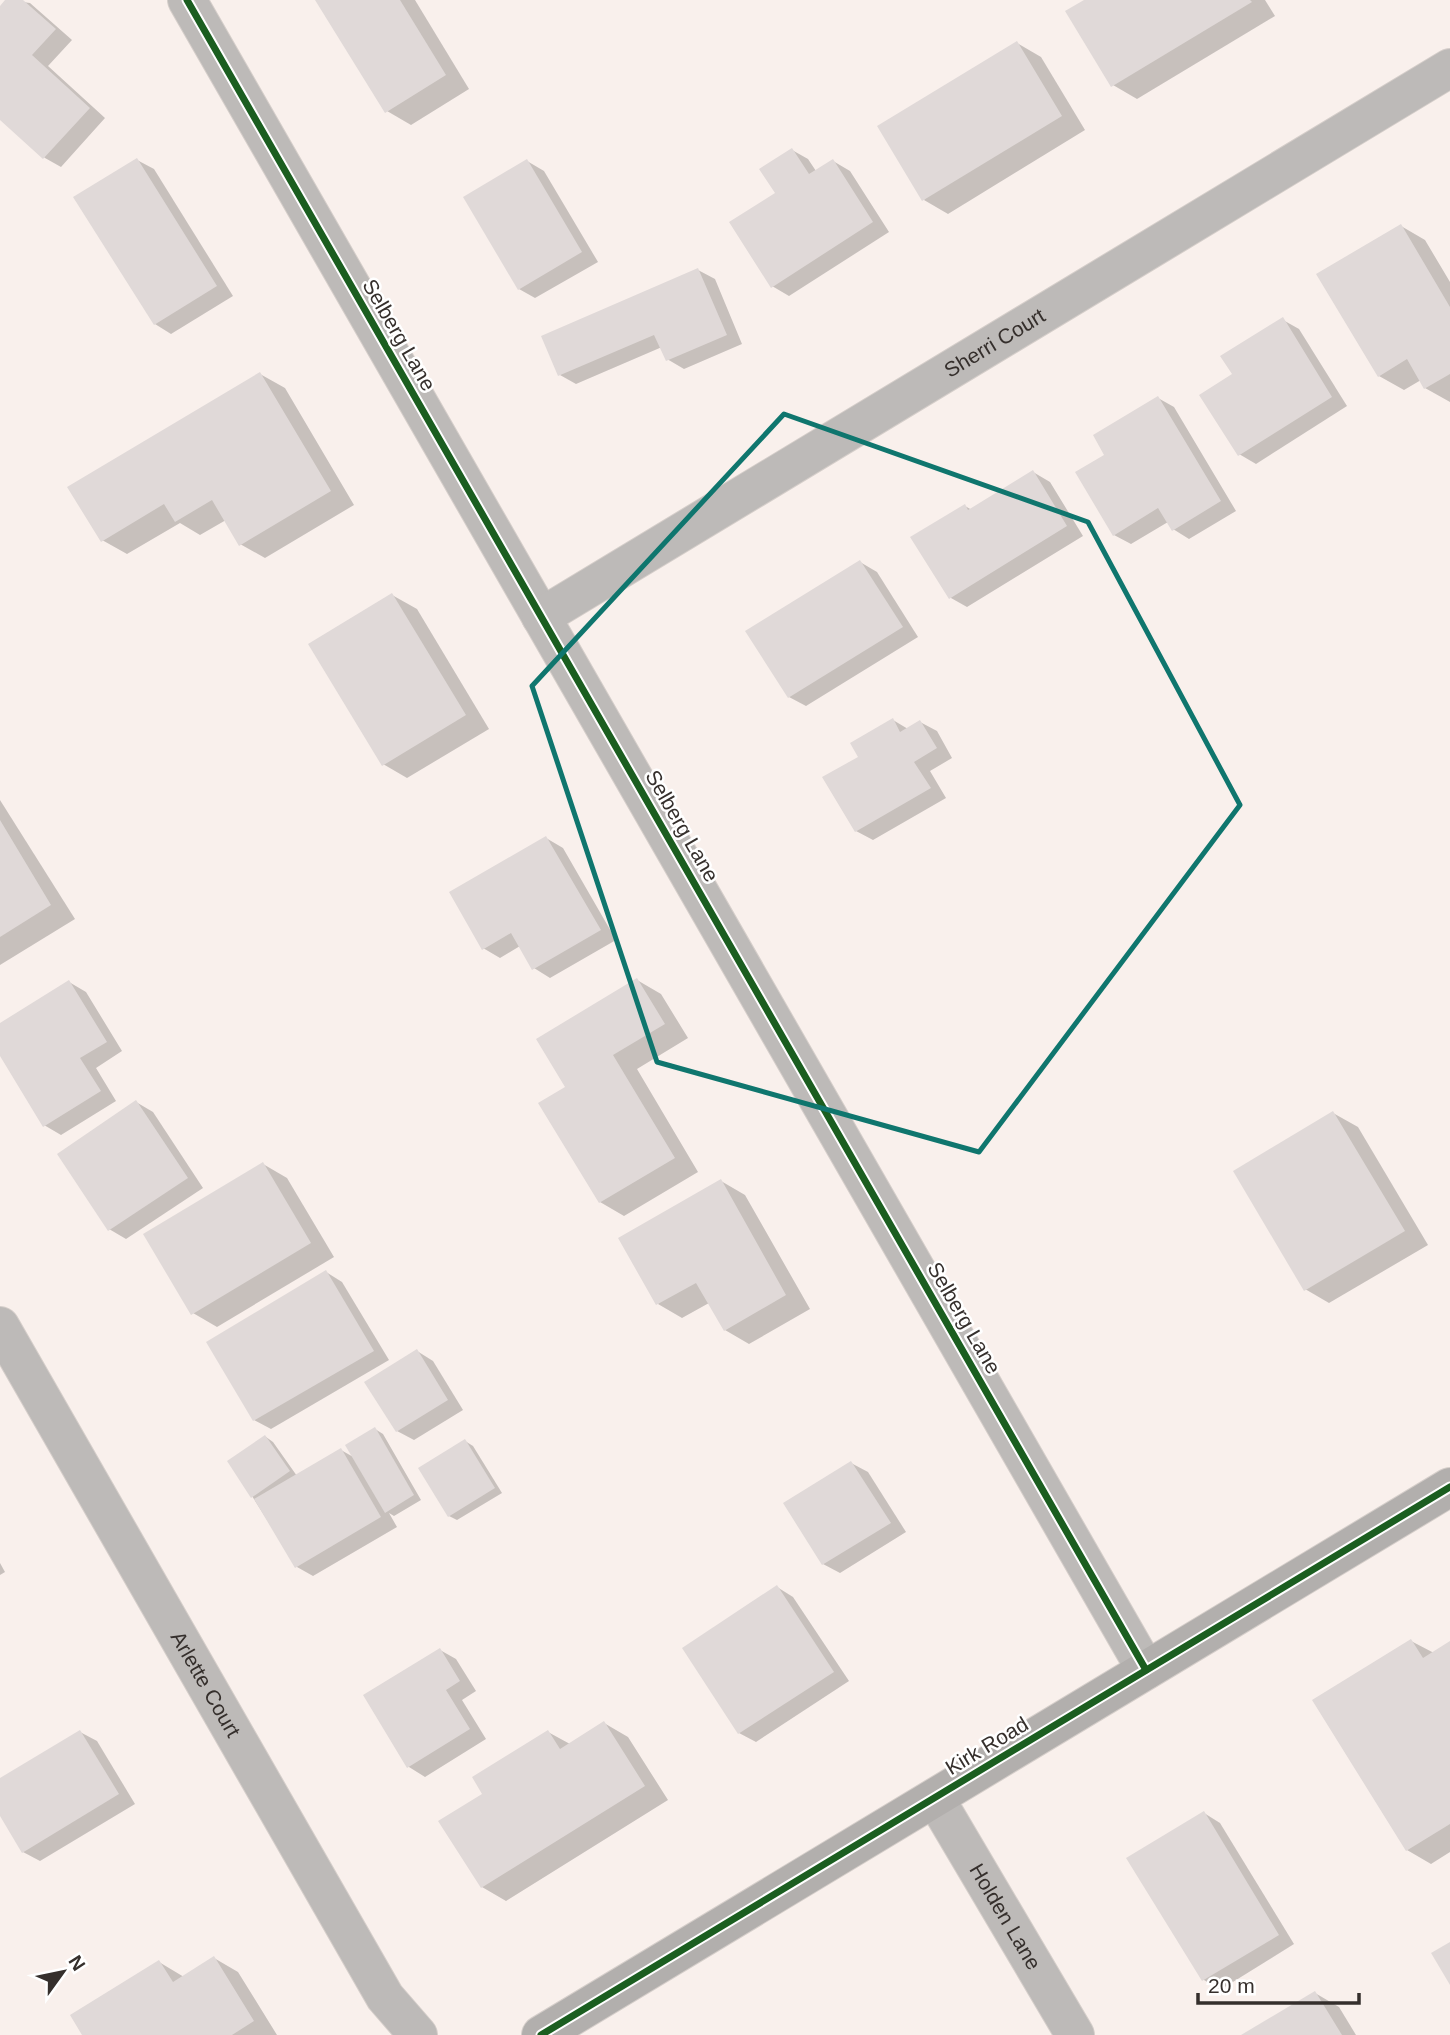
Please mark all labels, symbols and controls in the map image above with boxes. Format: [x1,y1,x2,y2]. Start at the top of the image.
street label: Selberg Lane [358,275,441,395]
street label: Sherri Court [940,303,1049,382]
street label: Selberg Lane [641,766,724,886]
street label: Selberg Lane [923,1258,1006,1378]
street label: Arlette Court [167,1627,245,1741]
street label: Kirk Road [941,1712,1032,1779]
street label: Holden Lane [965,1859,1046,1974]
north arrow [28,1937,98,2007]
text: N [64,1952,89,1974]
scale bar [1198,1962,1359,2006]
text: 20 m [1208,1974,1255,1997]

